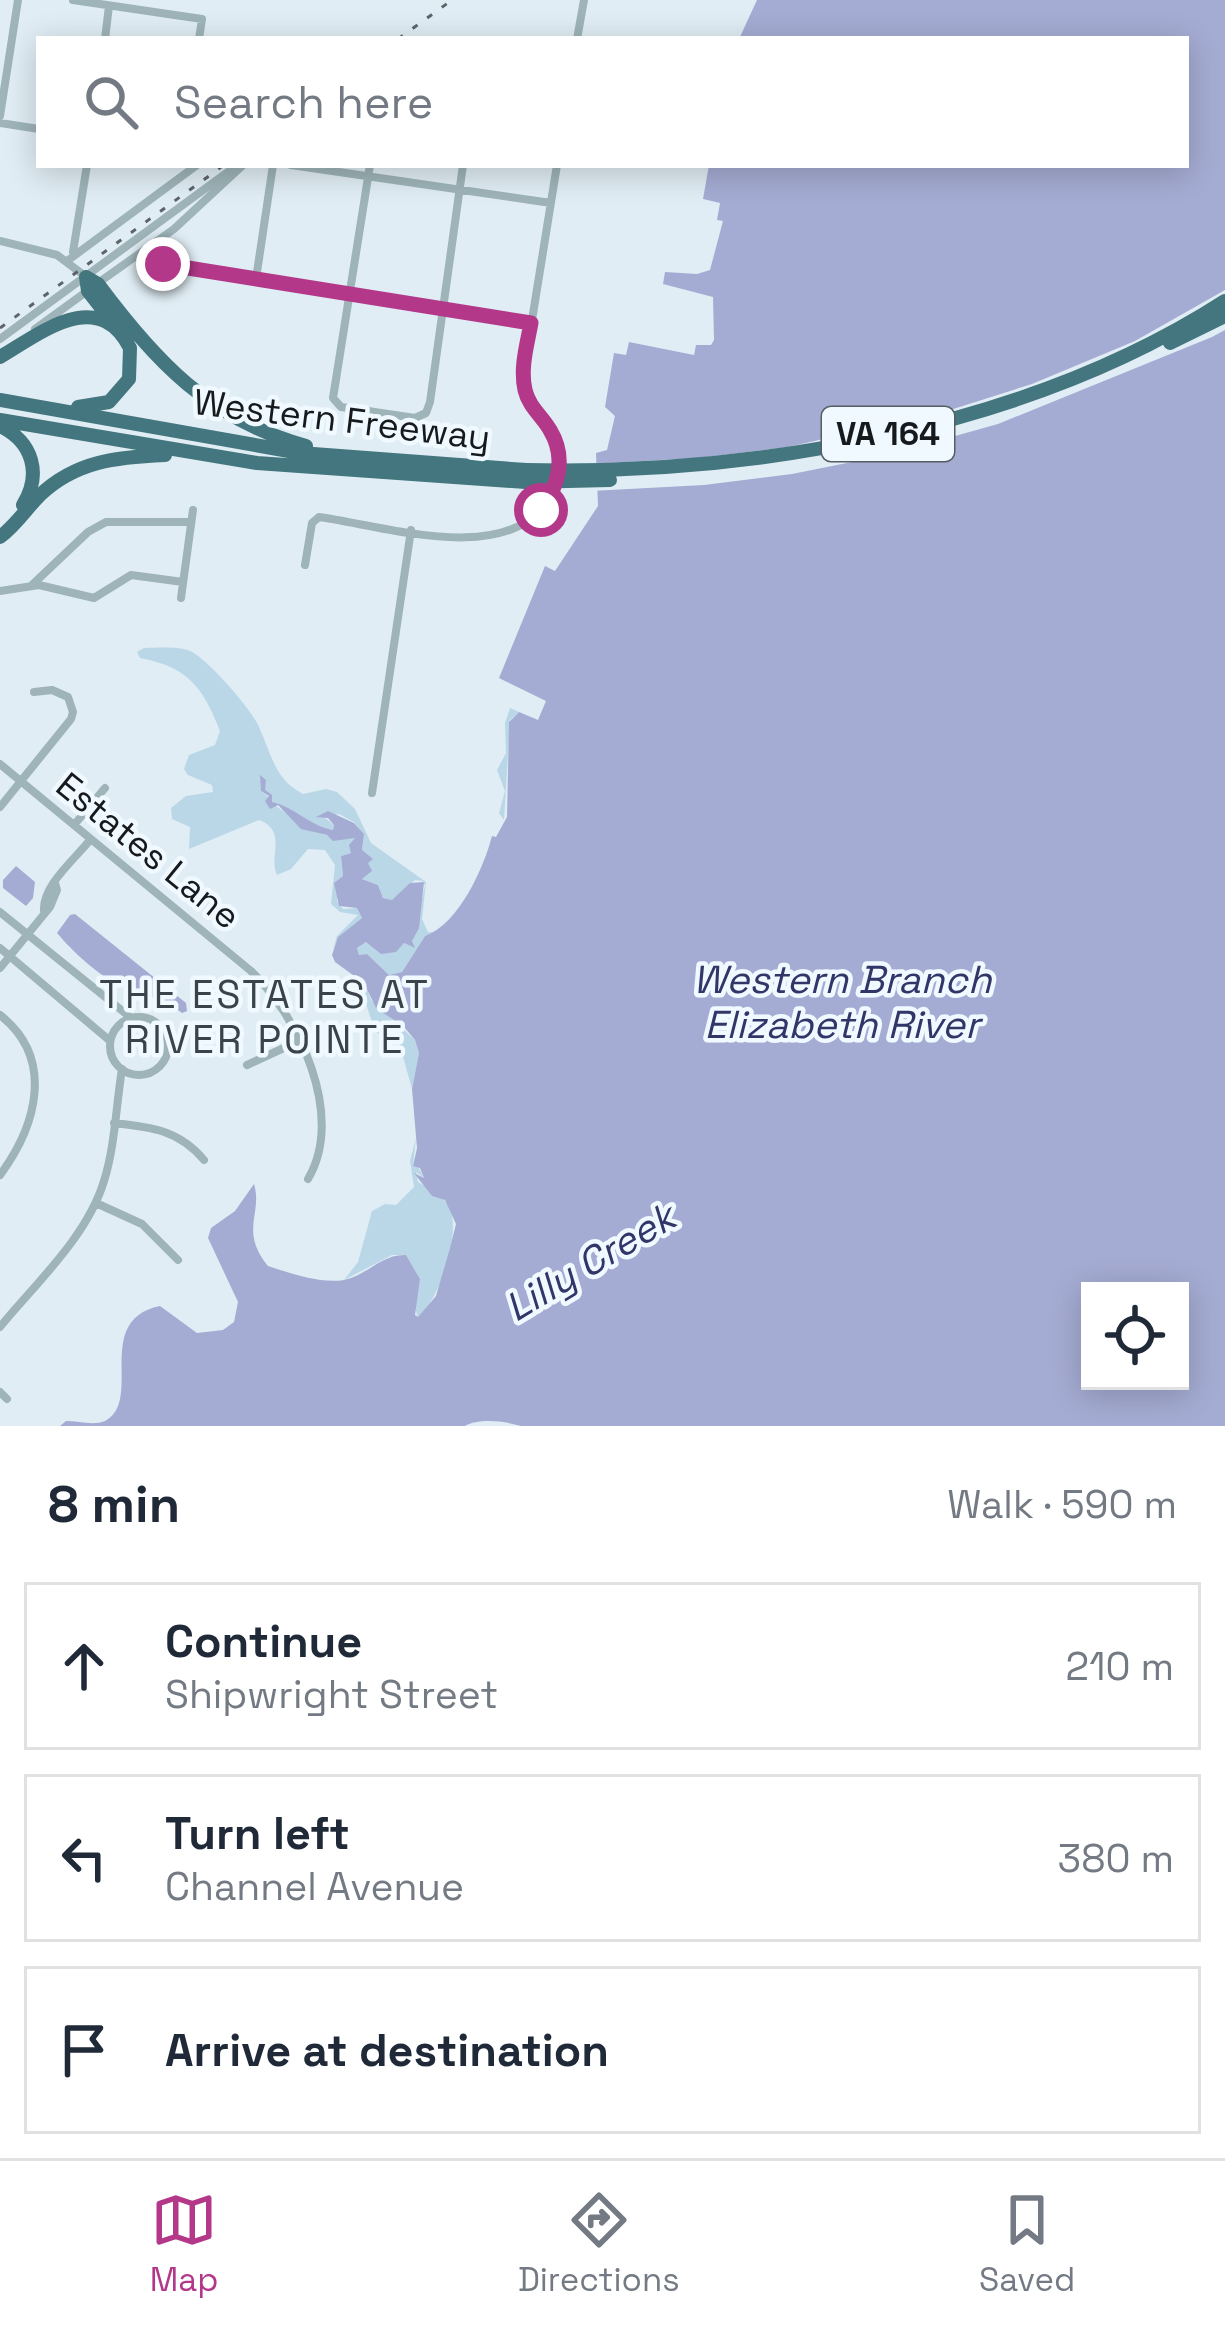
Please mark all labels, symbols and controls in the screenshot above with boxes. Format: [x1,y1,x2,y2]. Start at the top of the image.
search box [36,36,1189,168]
icon: search [78,69,144,135]
text: Search here [174,74,433,131]
route end [136,237,190,291]
street label: Western Freeway [191,379,493,461]
road number: VA 164 [822,407,954,461]
route start [514,483,568,537]
street label: Estates Lane [46,763,250,939]
water label: Western Branch Elizabeth River [692,955,993,1049]
district label: THE ESTATES AT RIVER POINTE [99,970,431,1064]
water label: Lilly Creek [496,1190,688,1332]
map controls [1081,1282,1189,1390]
button: locate [1081,1282,1189,1390]
text: 8 min [48,1472,180,1537]
text: Walk · 590 m [947,1480,1177,1529]
text: Continue [165,1613,362,1670]
icon: ahead [51,1633,117,1699]
text: 210 m [1066,1642,1174,1691]
text: Shipwright Street [165,1670,498,1719]
text: Turn left [165,1805,350,1862]
icon: left [51,1825,117,1891]
text: 380 m [1058,1834,1174,1883]
text: Channel Avenue [165,1862,464,1911]
icon: arrive [51,2017,117,2083]
text: Arrive at destination [165,2022,609,2079]
tab: Map [150,2187,218,2301]
tab: Directions [518,2187,680,2301]
tab: Saved [979,2187,1075,2301]

